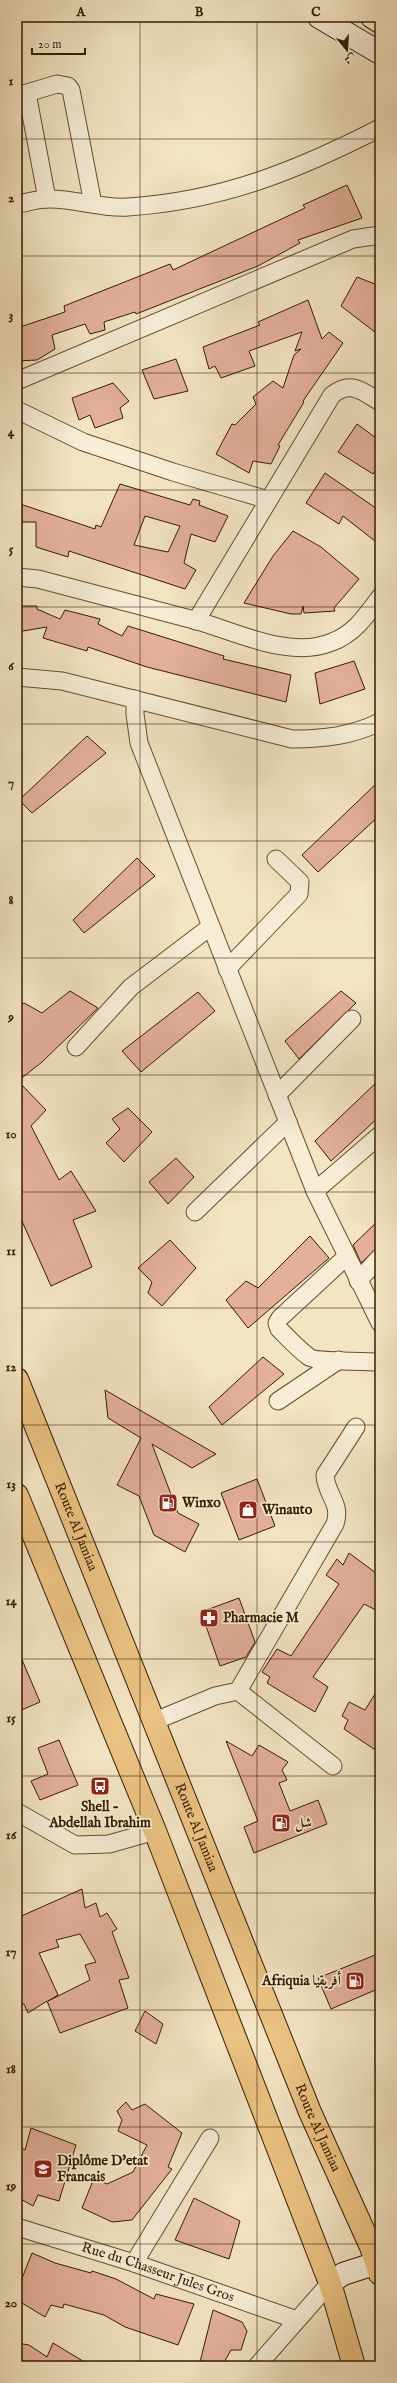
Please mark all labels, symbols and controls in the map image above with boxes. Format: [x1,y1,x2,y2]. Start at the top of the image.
text: A [76,4,87,21]
text: B [195,4,204,21]
text: C [311,4,321,21]
scale bar [32,30,85,56]
north arrow [327,30,367,70]
text: 20 m [38,37,61,52]
text: ش [342,50,357,67]
text: 1 [9,73,14,90]
text: 2 [8,190,14,207]
text: 3 [9,307,14,324]
text: 4 [8,424,15,441]
text: 5 [9,541,14,558]
text: 6 [8,658,14,675]
text: 7 [8,775,14,792]
text: 8 [8,892,14,909]
text: 9 [7,1009,14,1026]
text: 10 [5,1126,17,1143]
text: 11 [6,1243,16,1260]
text: 12 [6,1359,16,1376]
text: 13 [6,1476,16,1493]
street label: Route Al Jamiaa [50,1480,102,1575]
fuel station icon: Winxo [157,1492,179,1514]
place label: Winxo [181,1494,221,1512]
shop icon: Winauto [237,1499,259,1521]
place label: Winauto [261,1501,313,1519]
text: 14 [5,1593,17,1610]
pharmacy icon: Pharmacie M [198,1607,220,1629]
place label: Pharmacie M [223,1609,300,1627]
text: 15 [6,1710,16,1727]
bus stop icon: Shell - Abdellah Ibrahim [89,1775,111,1797]
street label: Route Al Jamiaa [170,1780,222,1875]
place label: Shell - Abdellah Ibrahim [48,1798,151,1832]
fuel station icon: شل [270,1812,292,1834]
place label: شل [295,1814,312,1832]
text: 16 [6,1827,17,1844]
text: 17 [6,1944,16,1961]
place label: Afriquia أفريقيا [261,1970,342,1990]
fuel station icon: Afriquia أفريقيا [344,1970,366,1992]
text: 18 [6,2061,16,2078]
street label: Route Al Jamiaa [291,2081,345,2176]
place label: Diplôme D'etat Francais [57,2152,148,2186]
school or university icon: Diplôme D'etat Francais [32,2158,54,2180]
text: 19 [6,2178,17,2195]
street label: Rue du Chasseur Jules Gros [79,2238,237,2306]
text: 20 [5,2295,17,2312]

